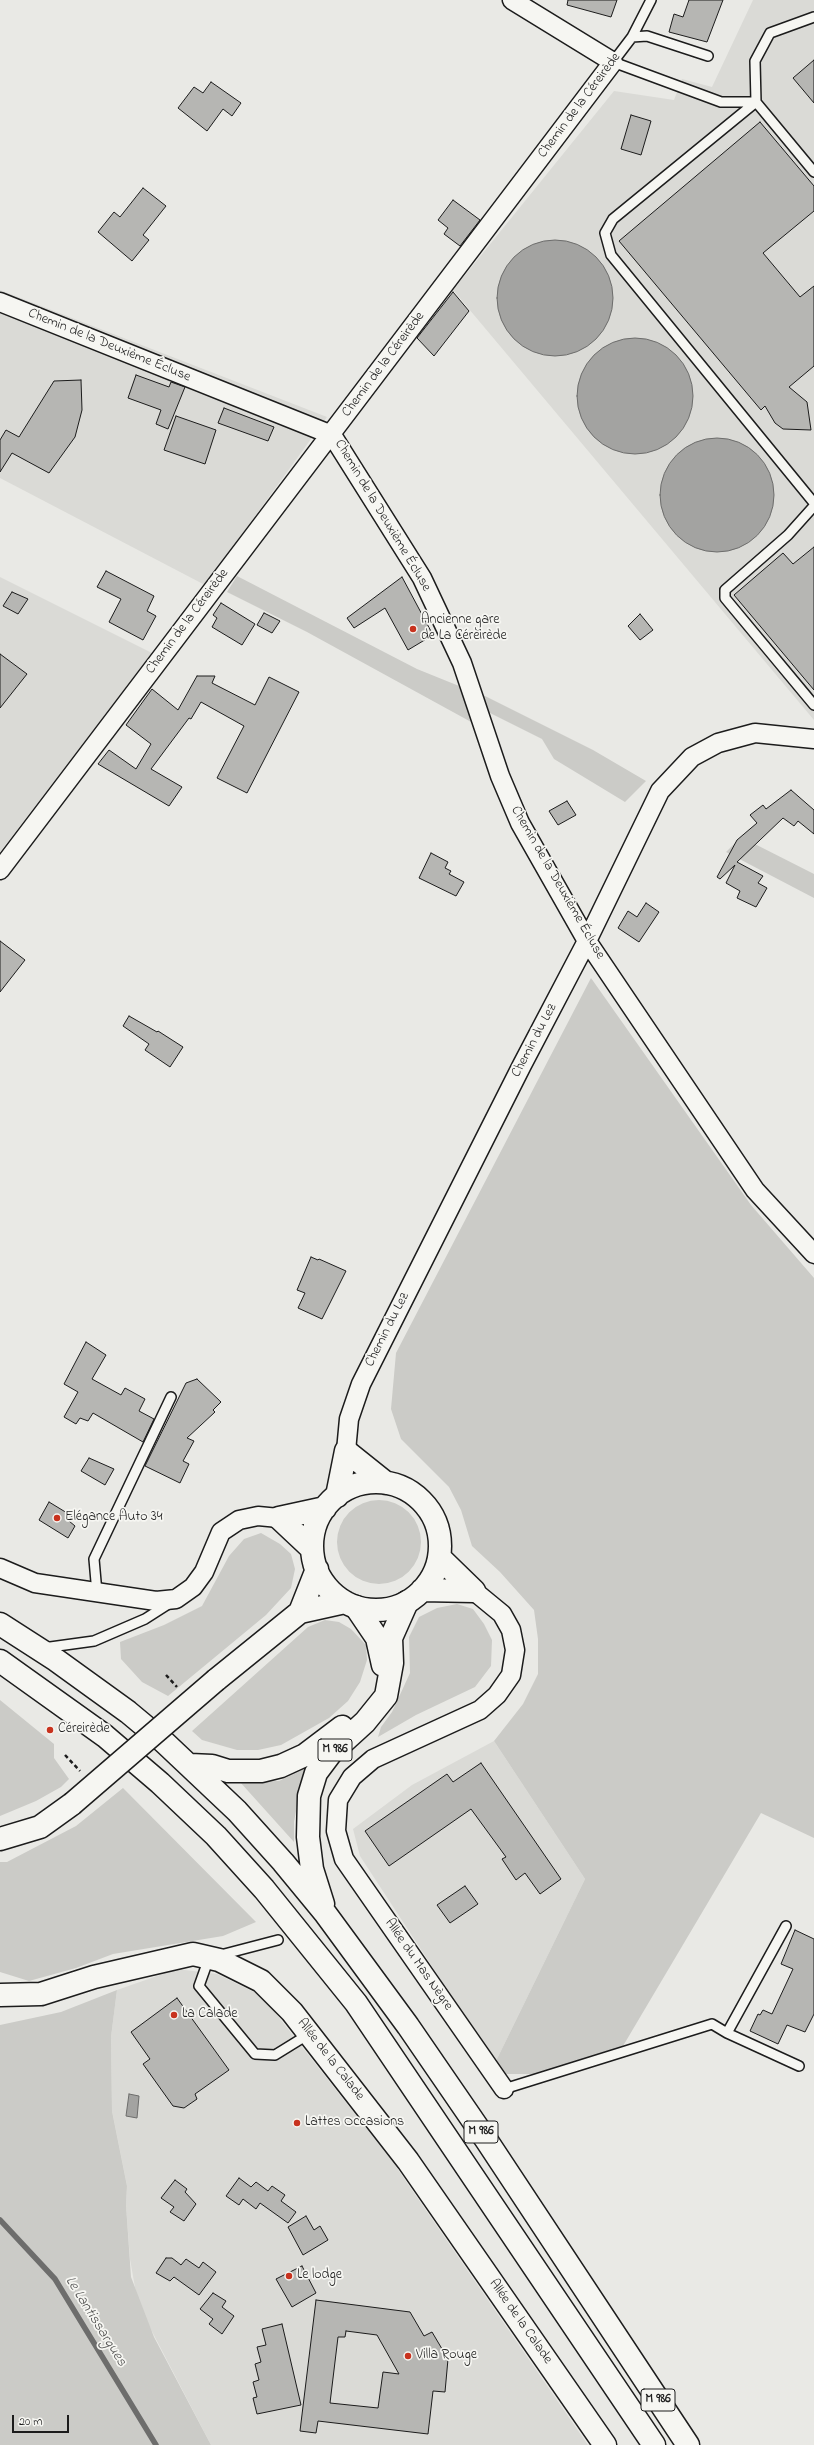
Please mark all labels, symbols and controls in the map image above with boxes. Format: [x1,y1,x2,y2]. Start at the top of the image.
street label: Chemin de la Céreirède [535,50,625,162]
street label: Chemin de la Deuxième Écluse [25,306,193,386]
street label: Chemin de la Céreirède [339,309,429,421]
street label: Chemin de la Deuxième Écluse [330,437,434,595]
street label: Chemin de la Céreirède [143,566,233,678]
place label: Ancienne gare de La Céreirède [421,613,507,646]
marker: Ancienne gare de La Céreirède [408,624,418,634]
street label: Chemin de la Deuxième Écluse [506,803,608,963]
street label: Chemin du Lez [509,1001,561,1081]
street label: Chemin du Lez [362,1290,414,1370]
place label: Elégance Auto 34 [65,1510,162,1526]
marker: Elégance Auto 34 [52,1513,62,1523]
place label: Céreirède [58,1722,110,1738]
marker: Céreirède [45,1725,55,1735]
road number: M 986 [318,1739,352,1761]
street label: Allée du Mas Nègre [380,1916,456,2014]
place label: La Calade [182,2007,238,2023]
marker: La Calade [169,2010,179,2020]
street label: Allée de la Calade [293,2016,367,2104]
place label: Lattes Occasions [305,2115,404,2131]
marker: Lattes Occasions [292,2118,302,2128]
road number: M 986 [464,2121,498,2143]
place label: Le lodge [297,2268,342,2284]
marker: Le lodge [284,2271,294,2281]
water label: Le Lantissargues [60,2274,130,2370]
street label: Allée de la Calade [485,2276,555,2368]
place label: Villa Rouge [416,2348,477,2364]
marker: Villa Rouge [403,2351,413,2361]
road number: M 986 [641,2389,675,2411]
scale bar [14,2407,71,2433]
text: 20 m [19,2413,42,2431]

